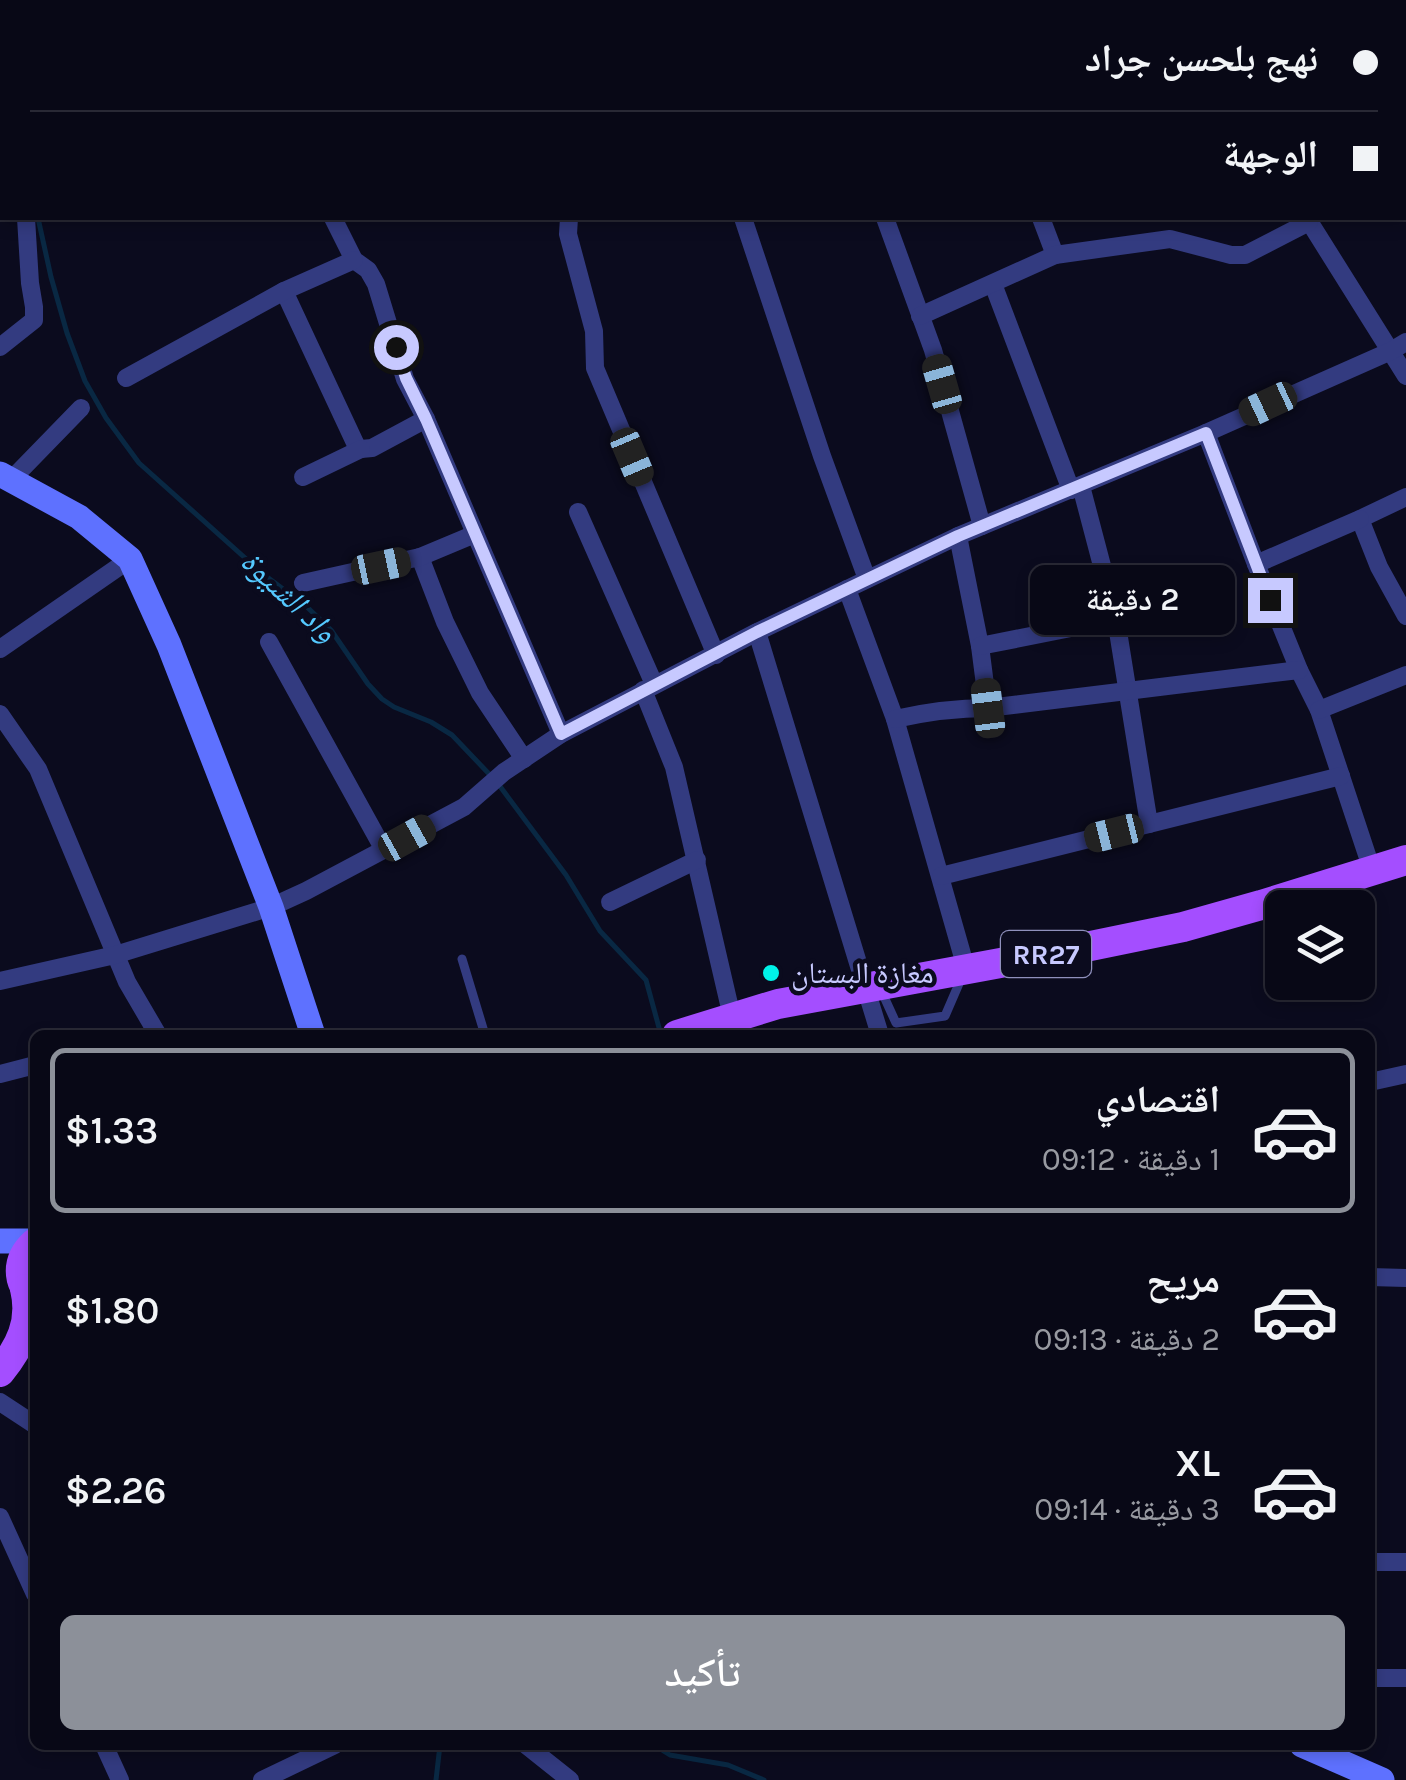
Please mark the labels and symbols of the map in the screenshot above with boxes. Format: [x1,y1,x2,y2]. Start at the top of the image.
route start [374,325,419,370]
car [919,351,965,417]
car [1234,378,1302,430]
car [606,424,658,490]
water label: واد الشيوة [233,542,345,650]
car [349,545,413,587]
callout: 2 دقيقة [1030,565,1235,635]
route end [1248,578,1293,623]
car [969,676,1007,740]
car [373,810,441,866]
car [1081,811,1147,855]
road number: RR27 [1001,931,1091,977]
place label: مغازة البستان [791,955,934,991]
marker: مغازة البستان [760,962,782,984]

